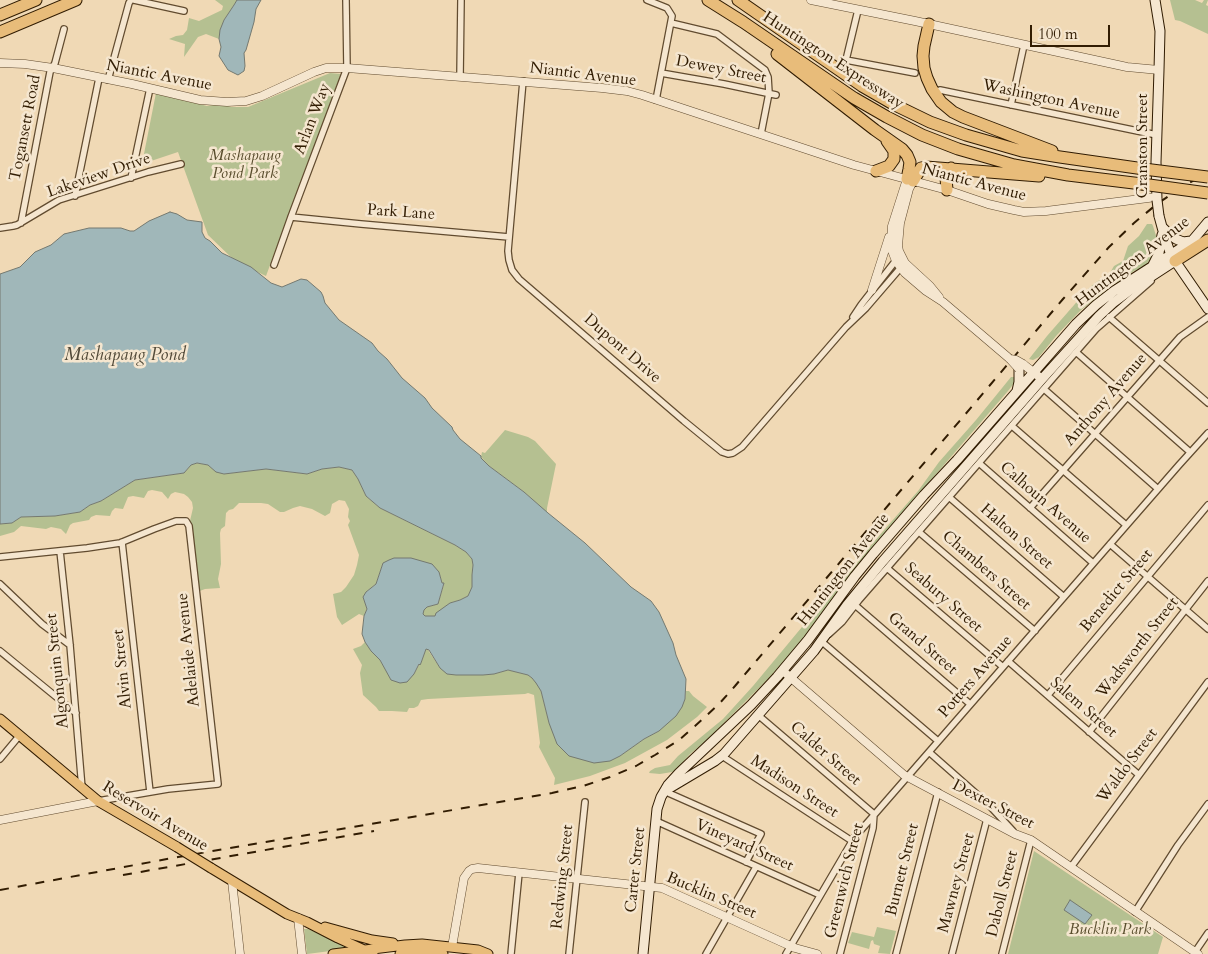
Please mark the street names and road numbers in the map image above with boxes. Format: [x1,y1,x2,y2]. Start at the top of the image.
street label: Huntington Expressway [759,8,907,114]
street label: Dewey Street [674,52,768,88]
street label: Niantic Avenue [105,56,213,96]
street label: Niantic Avenue [529,59,637,91]
street label: Togansett Road [6,73,46,183]
street label: Washington Avenue [980,76,1122,124]
street label: Arlan Way [291,81,335,157]
street label: Cranston Street [1133,93,1153,199]
street label: Lakeview Drive [45,149,153,203]
street label: Niantic Avenue [920,160,1028,206]
street label: Park Lane [366,201,436,225]
street label: Huntington Avenue [1072,213,1194,311]
street label: Dupont Drive [579,310,665,388]
street label: Anthony Avenue [1060,350,1152,450]
street label: Calhoun Avenue [995,458,1095,548]
street label: Halton Street [976,500,1056,574]
street label: Huntington Avenue [794,510,894,630]
street label: Chambers Street [938,527,1034,615]
street label: Benedict Street [1077,546,1157,636]
street label: Seabury Street [900,559,986,637]
street label: Adelaide Avenue [173,592,205,708]
street label: Wadsworth Street [1093,594,1183,702]
street label: Grand Street [883,609,961,679]
street label: Algonquin Street [42,612,74,730]
street label: Alvin Street [109,628,137,710]
street label: Potters Avenue [935,632,1017,722]
street label: Salem Street [1046,674,1120,742]
street label: Calder Street [786,718,864,790]
street label: Waldo Street [1094,725,1162,807]
street label: Madison Street [746,751,842,823]
street label: Dexter Street [949,776,1037,834]
street label: Reservoir Avenue [99,778,211,856]
street label: Vineyard Street [692,816,796,876]
street label: Greenwich Street [821,821,869,941]
street label: Burnett Street [882,822,924,918]
street label: Redwing Street [548,824,578,930]
street label: Carter Street [622,826,650,914]
street label: Mawney Street [934,831,980,935]
street label: Daboll Street [983,849,1023,939]
street label: Bucklin Street [663,868,759,924]

